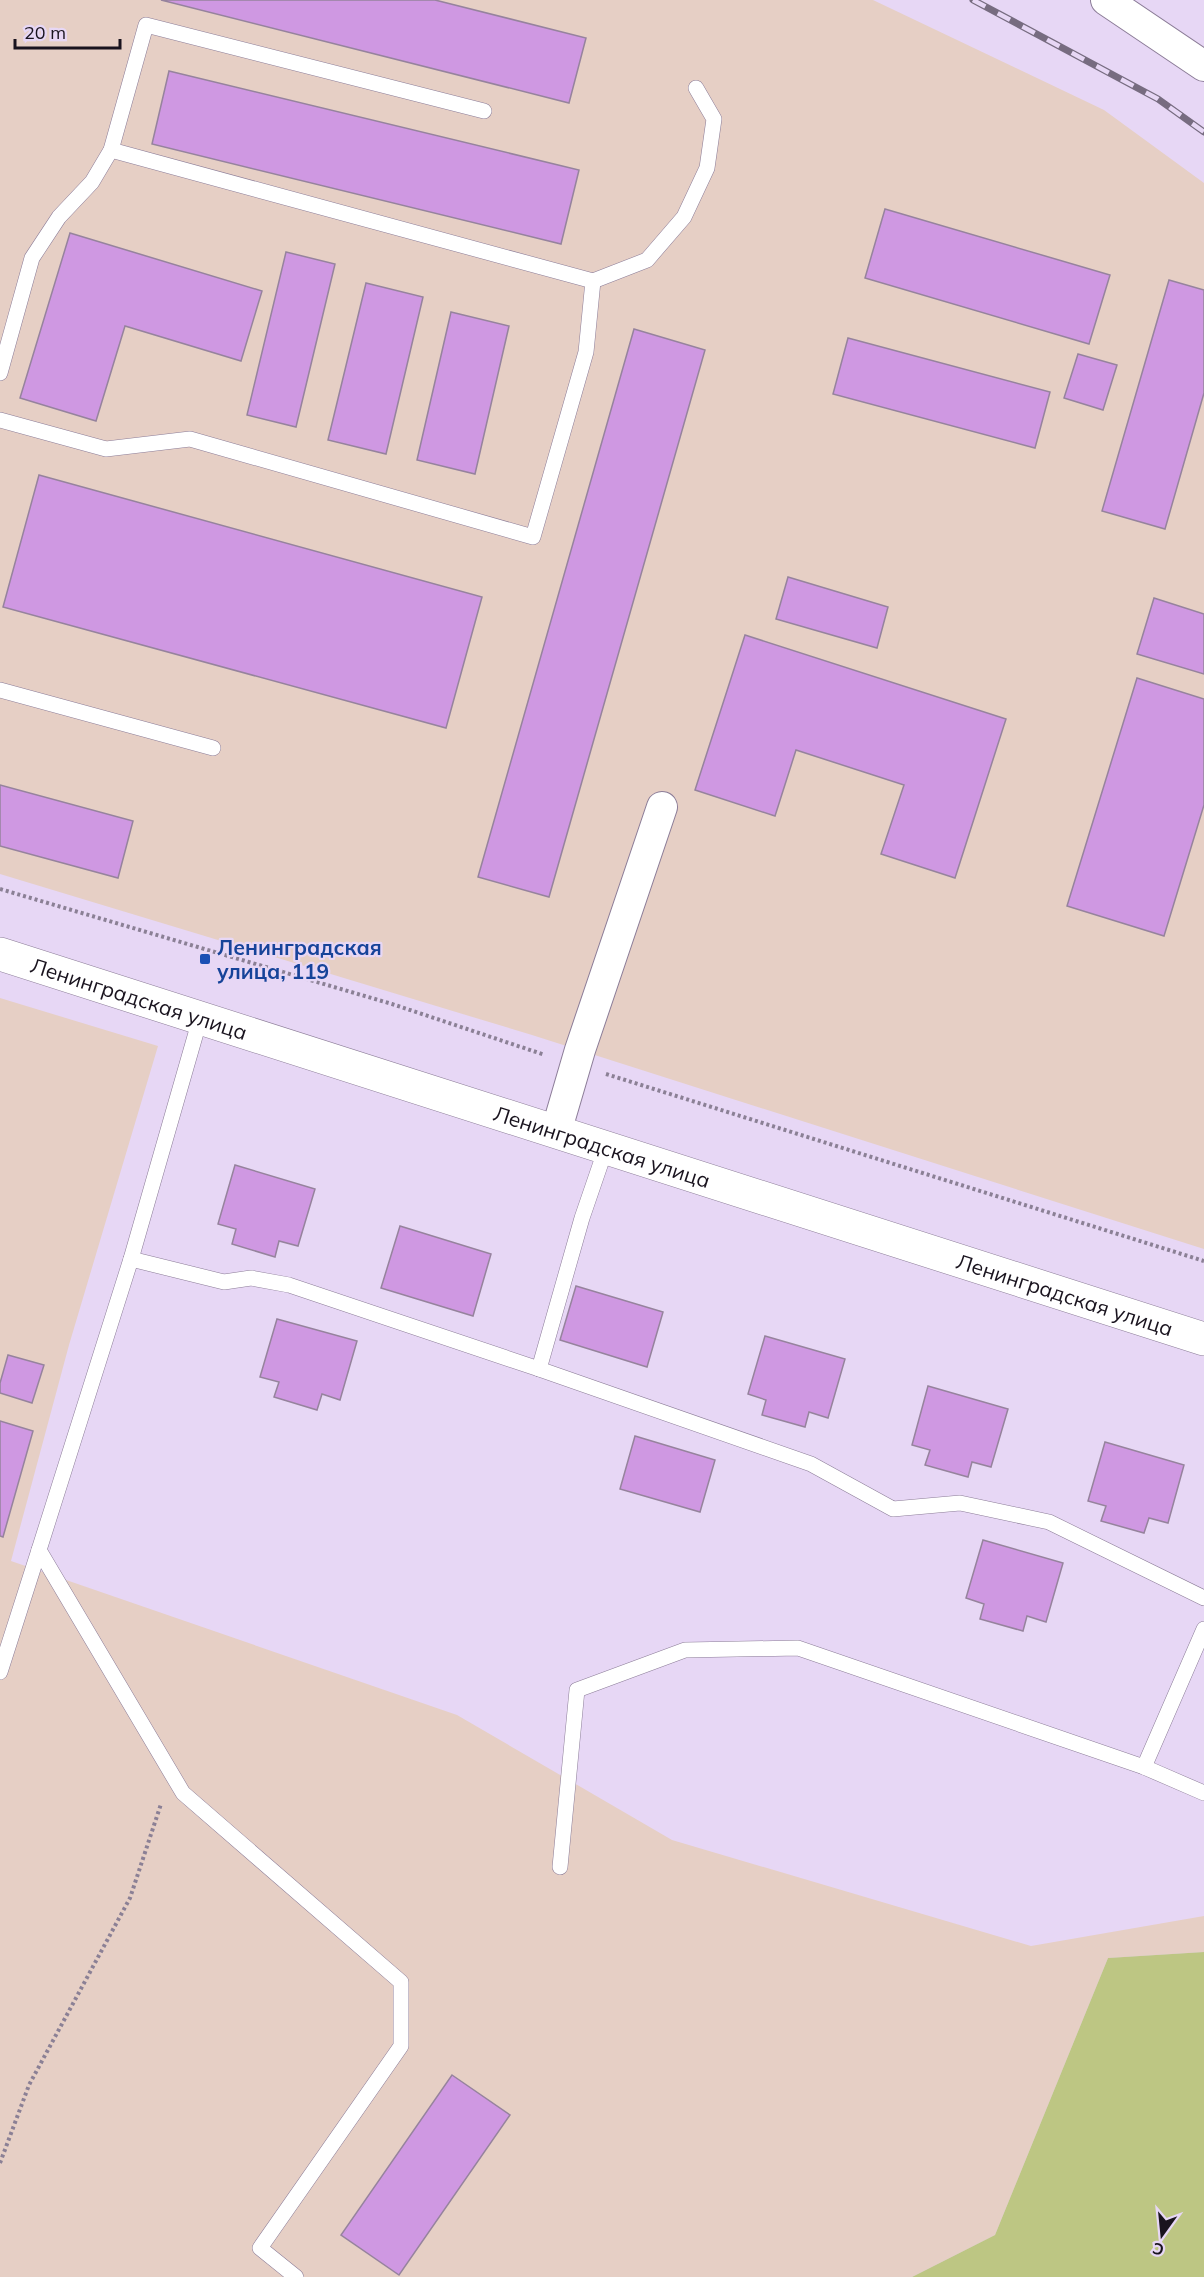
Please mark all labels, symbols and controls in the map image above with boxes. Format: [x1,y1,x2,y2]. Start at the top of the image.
scale bar [15,12,120,50]
text: 20 m [24,21,66,44]
place label: Ленинградская улица, 119 [217,934,382,984]
street label: Ленинградская улица [27,952,251,1045]
marker: Ленинградская улица, 119 [198,952,212,966]
street label: Ленинградская улица [490,1100,714,1193]
street label: Ленинградская улица [953,1248,1176,1341]
north arrow [1132,2205,1192,2265]
text: С [1150,2238,1166,2261]

